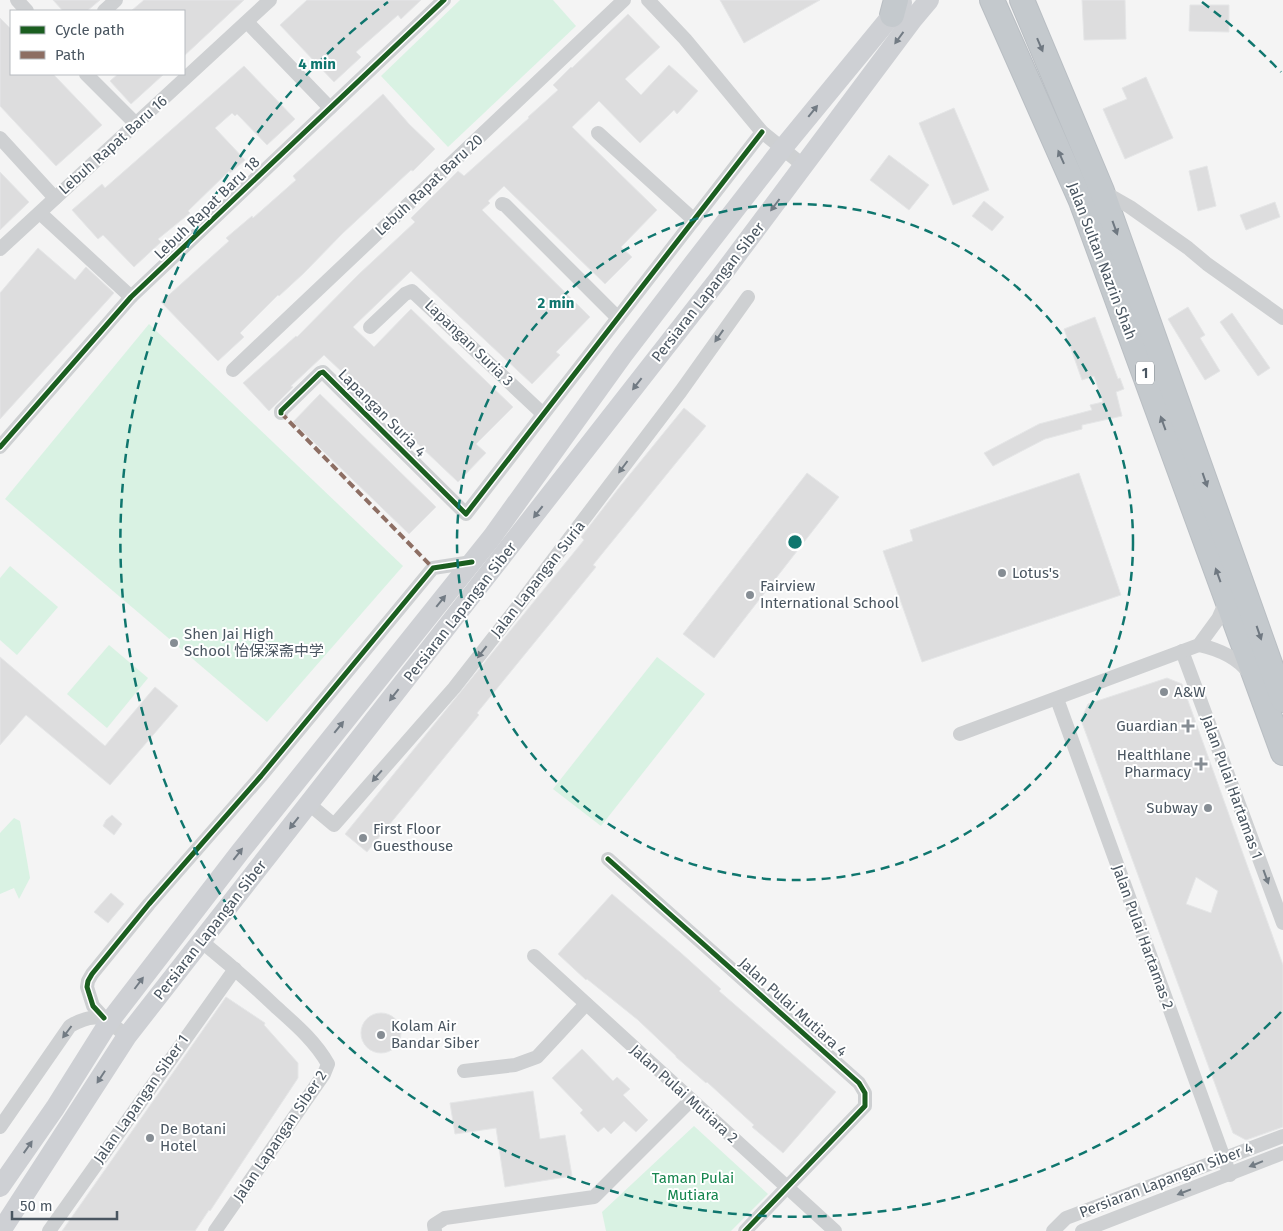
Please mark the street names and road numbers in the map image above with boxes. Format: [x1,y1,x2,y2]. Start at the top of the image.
street label: Lebuh Rapat Baru 16 [55,92,171,198]
street label: Lebuh Rapat Baru 20 [371,130,487,240]
street label: Lebuh Rapat Baru 18 [151,153,263,263]
street label: Jalan Sultan Nazrin Shah [1064,180,1140,342]
street label: Persiaran Lapangan Siber [648,218,768,366]
street label: Lapangan Suria 3 [421,296,517,390]
road number: 1 [1136,362,1154,384]
street label: Lapangan Suria 4 [334,365,430,461]
street label: Jalan Lapangan Suria [487,517,589,641]
street label: Persiaran Lapangan Siber [400,538,520,686]
street label: Jalan Pulai Hartamas 1 [1198,713,1266,861]
street label: Persiaran Lapangan Siber [150,856,270,1004]
street label: Jalan Pulai Hartamas 2 [1108,862,1178,1012]
street label: Jalan Pulai Mutiara 4 [735,954,851,1060]
street label: Jalan Lapangan Siber 1 [90,1031,192,1167]
street label: Jalan Pulai Mutiara 2 [626,1041,742,1147]
street label: Jalan Lapangan Siber 2 [229,1067,331,1205]
street label: Persiaran Lapangan Siber 4 [1077,1139,1255,1221]

